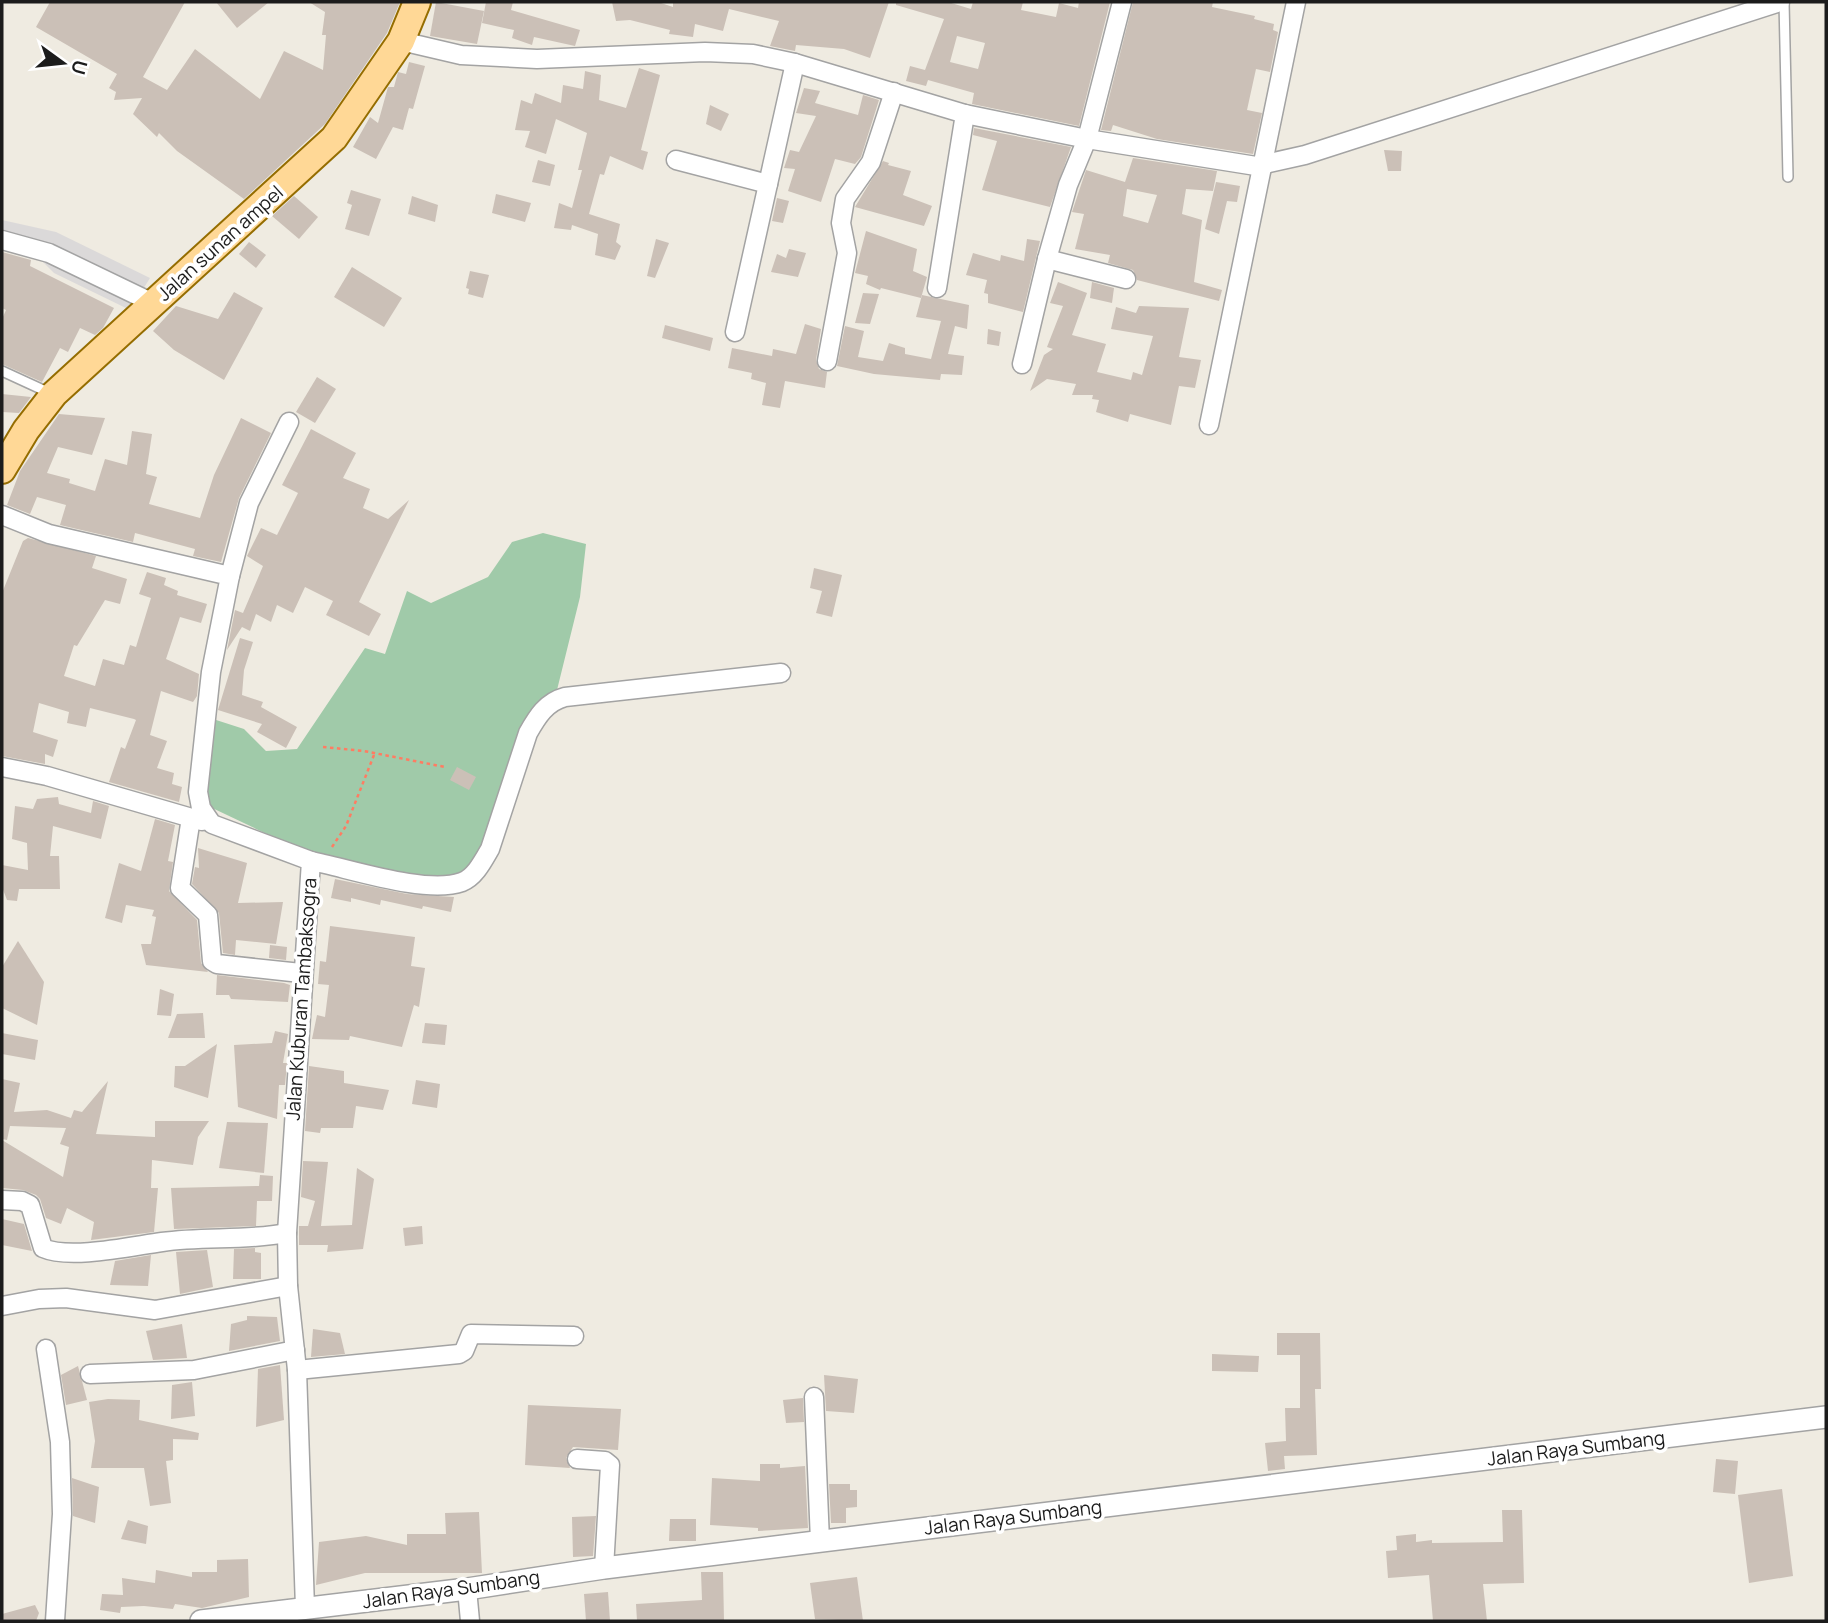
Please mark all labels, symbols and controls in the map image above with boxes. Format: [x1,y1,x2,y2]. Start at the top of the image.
north arrow [28,28,98,98]
text: U [65,57,94,77]
street label: Jalan sunan ampel [151,179,289,307]
street label: Jalan Kuburan Tambaksogra [280,877,322,1121]
street label: Jalan Raya Sumbang [1486,1424,1666,1472]
street label: Jalan Raya Sumbang [923,1493,1103,1541]
street label: Jalan Raya Sumbang [361,1564,541,1614]

